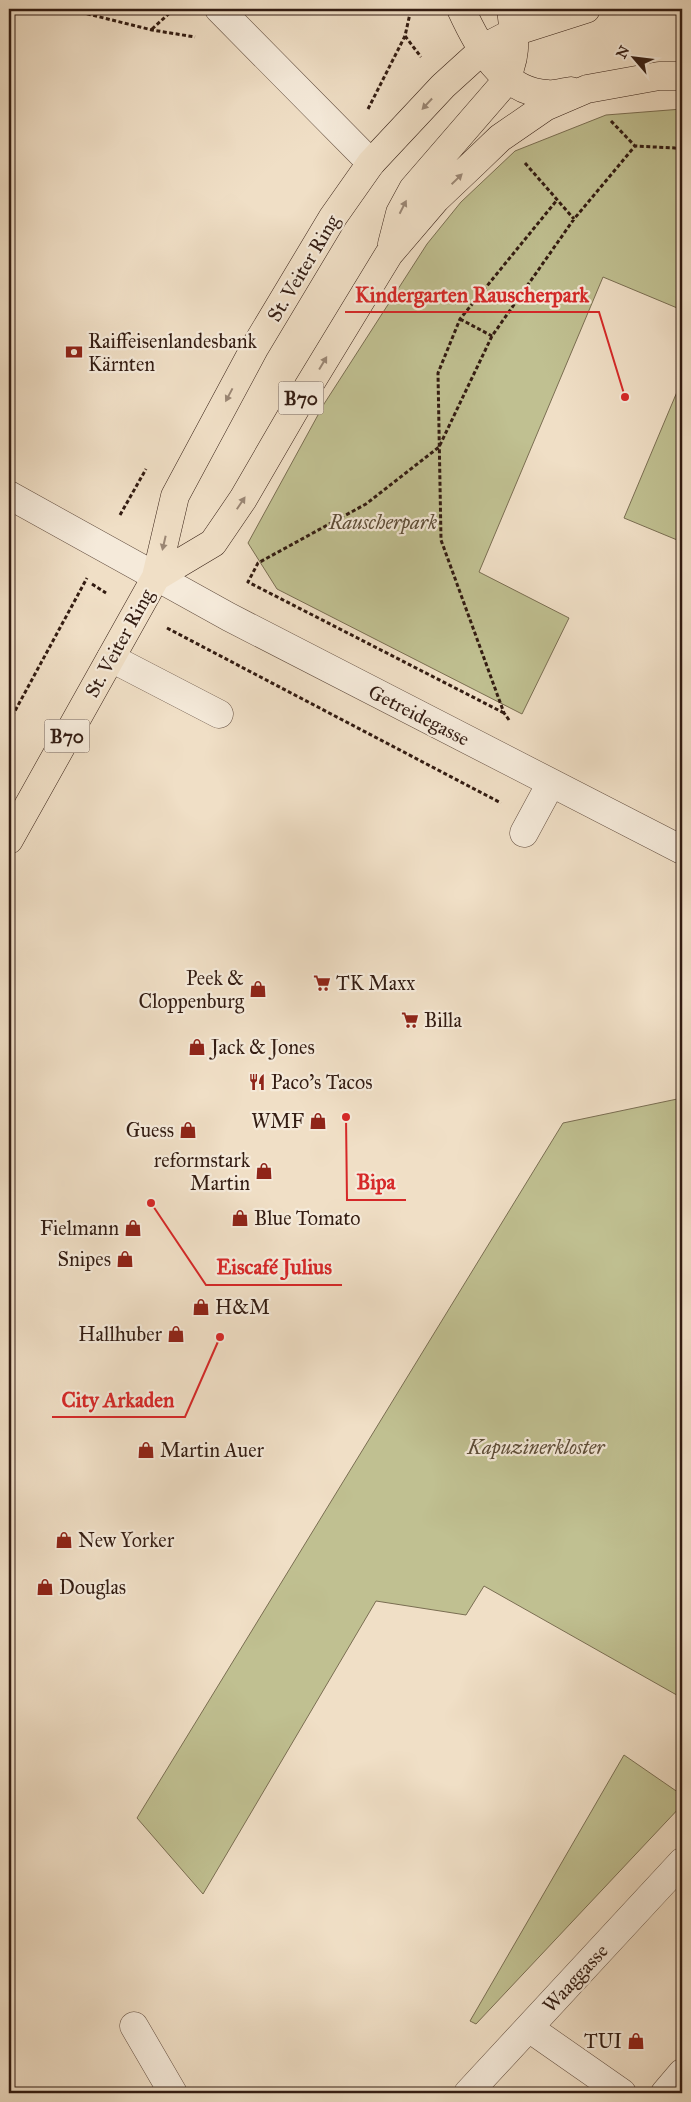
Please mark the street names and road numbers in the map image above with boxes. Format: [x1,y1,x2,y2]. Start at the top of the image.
street label: St. Veiter Ring [262,210,345,326]
road number: B70 [278,382,324,414]
street label: St. Veiter Ring [79,584,160,702]
street label: Getreidegasse [364,679,474,752]
road number: B70 [44,719,90,752]
street label: Waaggasse [537,1939,613,2018]

